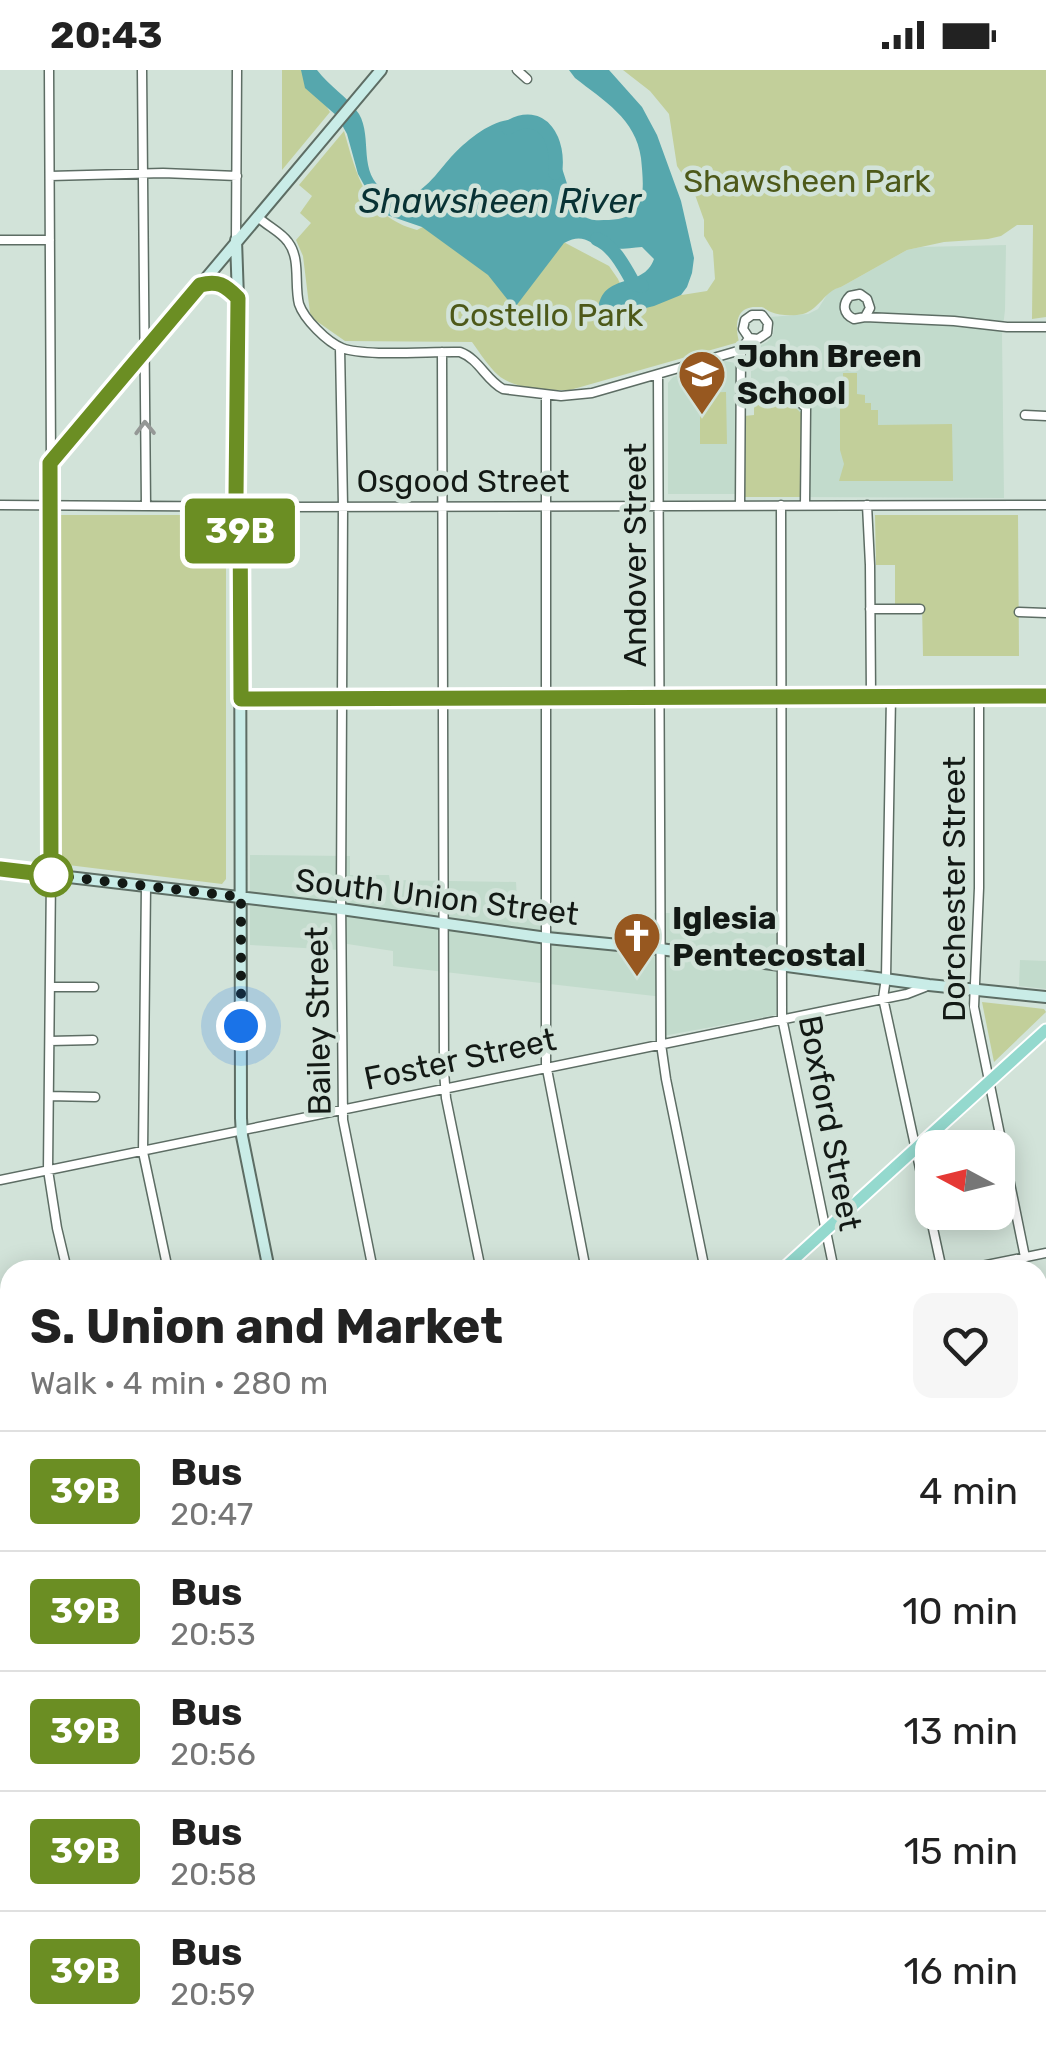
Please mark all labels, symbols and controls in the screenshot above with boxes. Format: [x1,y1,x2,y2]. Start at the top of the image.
text: 20:43 [50,12,163,58]
park label: Shawsheen Park [683,162,931,200]
water label: Shawsheen River [359,180,643,222]
park label: Costello Park [449,296,644,334]
place label: John Breen School [737,337,922,412]
school or university icon: John Breen School [676,348,728,416]
one-way arrow [134,420,156,436]
street label: Andover Street [616,443,654,667]
street label: Osgood Street [356,462,570,500]
line badge: 39B [182,498,298,564]
text: 39B [205,510,275,552]
street label: Dorchester Street [935,756,973,1022]
unlabelled marker [30,854,72,896]
street label: South Union Street [293,861,581,933]
place label: Iglesia Pentecostal [672,899,866,974]
church icon: Iglesia Pentecostal [611,910,663,978]
street label: Bailey Street [297,926,339,1116]
your location [216,1001,266,1051]
street label: Boxford Street [791,1012,869,1234]
street label: Foster Street [361,1020,559,1098]
north arrow [915,1130,1015,1230]
map controls [915,1130,1015,1230]
button: heart [913,1293,1018,1398]
text: S. Union and Market [30,1298,503,1355]
text: Walk · 4 min · 280 m [30,1364,328,1402]
text: Bus [170,1449,242,1495]
text: 4 min [919,1468,1018,1514]
text: 39B [50,1470,120,1512]
text: 20:47 [170,1495,253,1533]
text: Bus [170,1569,242,1615]
text: 10 min [902,1588,1018,1634]
text: 39B [50,1590,120,1632]
text: 20:53 [170,1615,256,1653]
text: Bus [170,1689,242,1735]
text: 13 min [904,1708,1018,1754]
text: 39B [50,1710,120,1752]
text: 20:56 [170,1735,256,1773]
text: Bus [170,1809,242,1855]
text: 15 min [904,1828,1018,1874]
text: 39B [50,1830,120,1872]
text: 20:58 [170,1855,257,1893]
text: Bus [170,1929,242,1975]
text: 16 min [904,1948,1018,1994]
text: 39B [50,1950,120,1992]
text: 20:59 [170,1975,255,2013]

